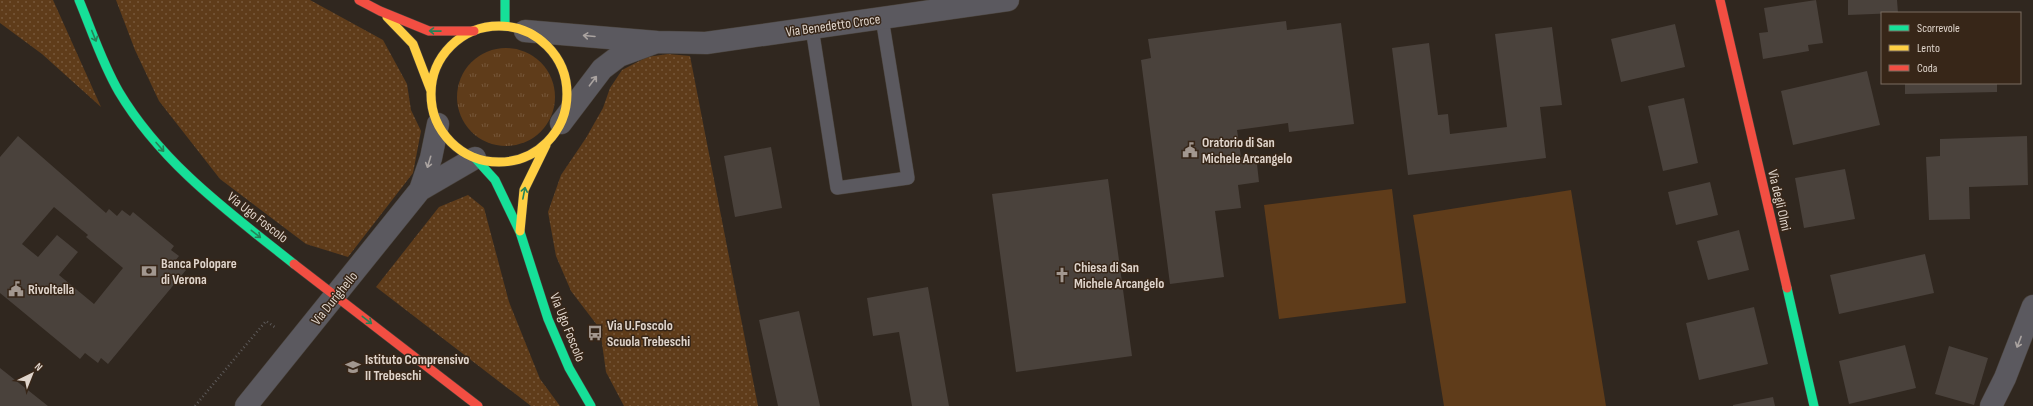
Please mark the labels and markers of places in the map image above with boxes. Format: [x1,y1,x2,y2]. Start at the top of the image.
place label: Oratorio di San Michele Arcangelo [1202,134,1292,167]
public building icon: Oratorio di San Michele Arcangelo [1181,141,1199,159]
place label: Banca Polopare di Verona [161,255,237,288]
place label: Chiesa di San Michele Arcangelo [1074,259,1164,292]
bank icon: Banca Polopare di Verona [140,262,158,280]
church icon: Chiesa di San Michele Arcangelo [1053,266,1071,284]
public building icon: Rivoltella [7,280,25,298]
place label: Rivoltella [28,281,75,298]
place label: Via U.Foscolo Scuola Trebeschi [607,317,690,350]
bus stop icon: Via U.Foscolo Scuola Trebeschi [586,324,604,342]
place label: Istituto Comprensivo II Trebeschi [365,351,469,384]
school or university icon: Istituto Comprensivo II Trebeschi [344,358,362,376]

